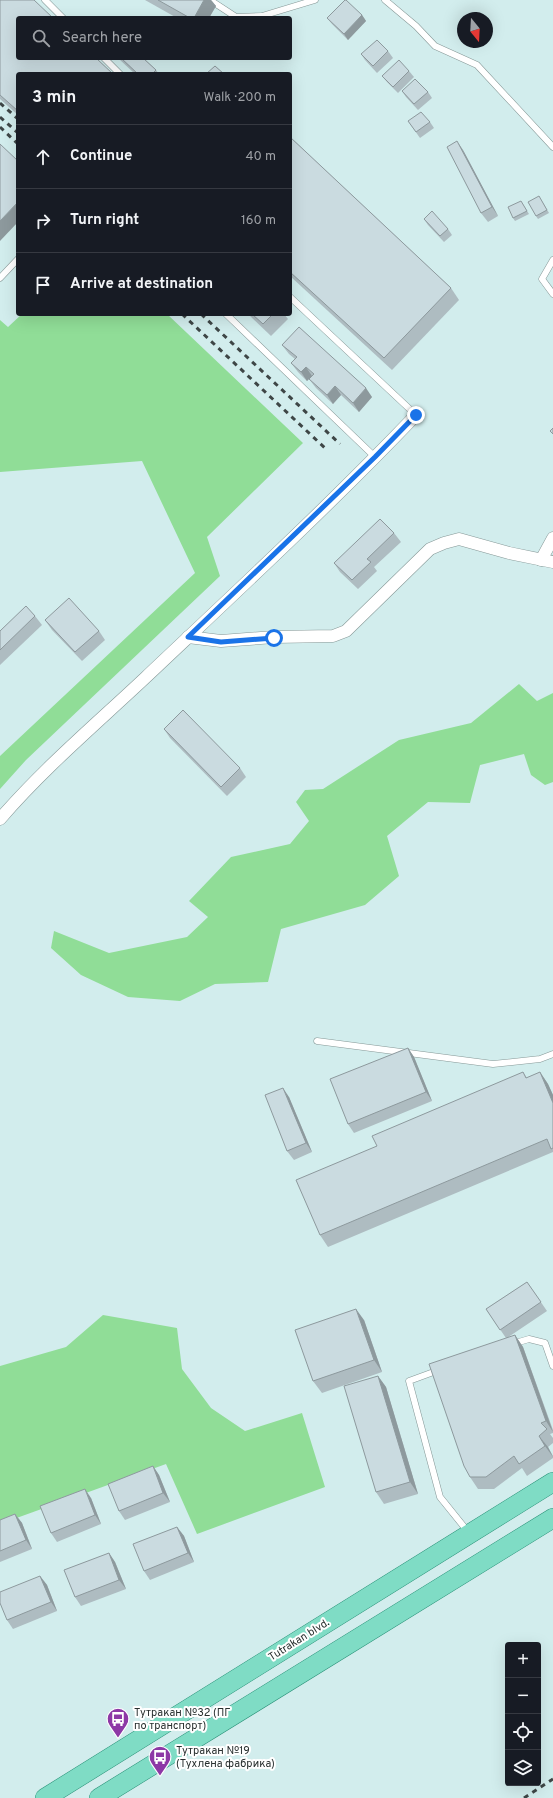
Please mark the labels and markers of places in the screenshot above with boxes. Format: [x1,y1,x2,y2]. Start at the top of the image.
bus stop icon: Тутракан №32 (ПГ по транспорт) [105,1706,131,1739]
place label: Тутракан №32 (ПГ по транспорт) [134,1706,231,1733]
bus stop icon: Тутракан №19 (Тухлена фабрика) [147,1744,173,1777]
place label: Тутракан №19 (Тухлена фабрика) [176,1744,275,1771]

